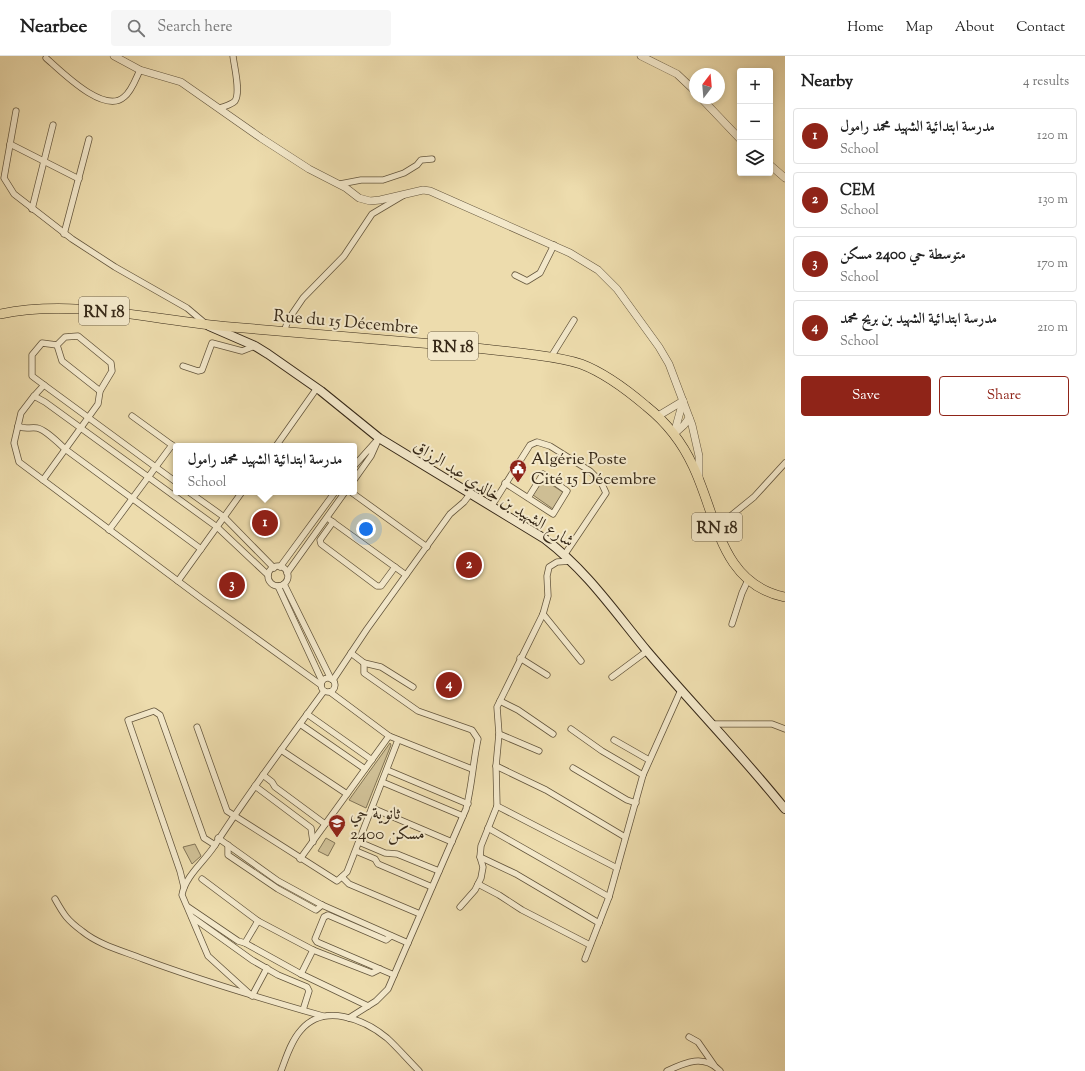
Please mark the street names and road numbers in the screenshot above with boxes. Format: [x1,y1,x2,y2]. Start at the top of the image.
road number: RN 18 [79,297,129,325]
street label: Rue du 15 Décembre [272,305,419,341]
road number: RN 18 [428,332,478,360]
street label: شارع الشهيد بن خالدي عبد الرزاق [408,435,578,554]
road number: RN 18 [692,513,742,541]

